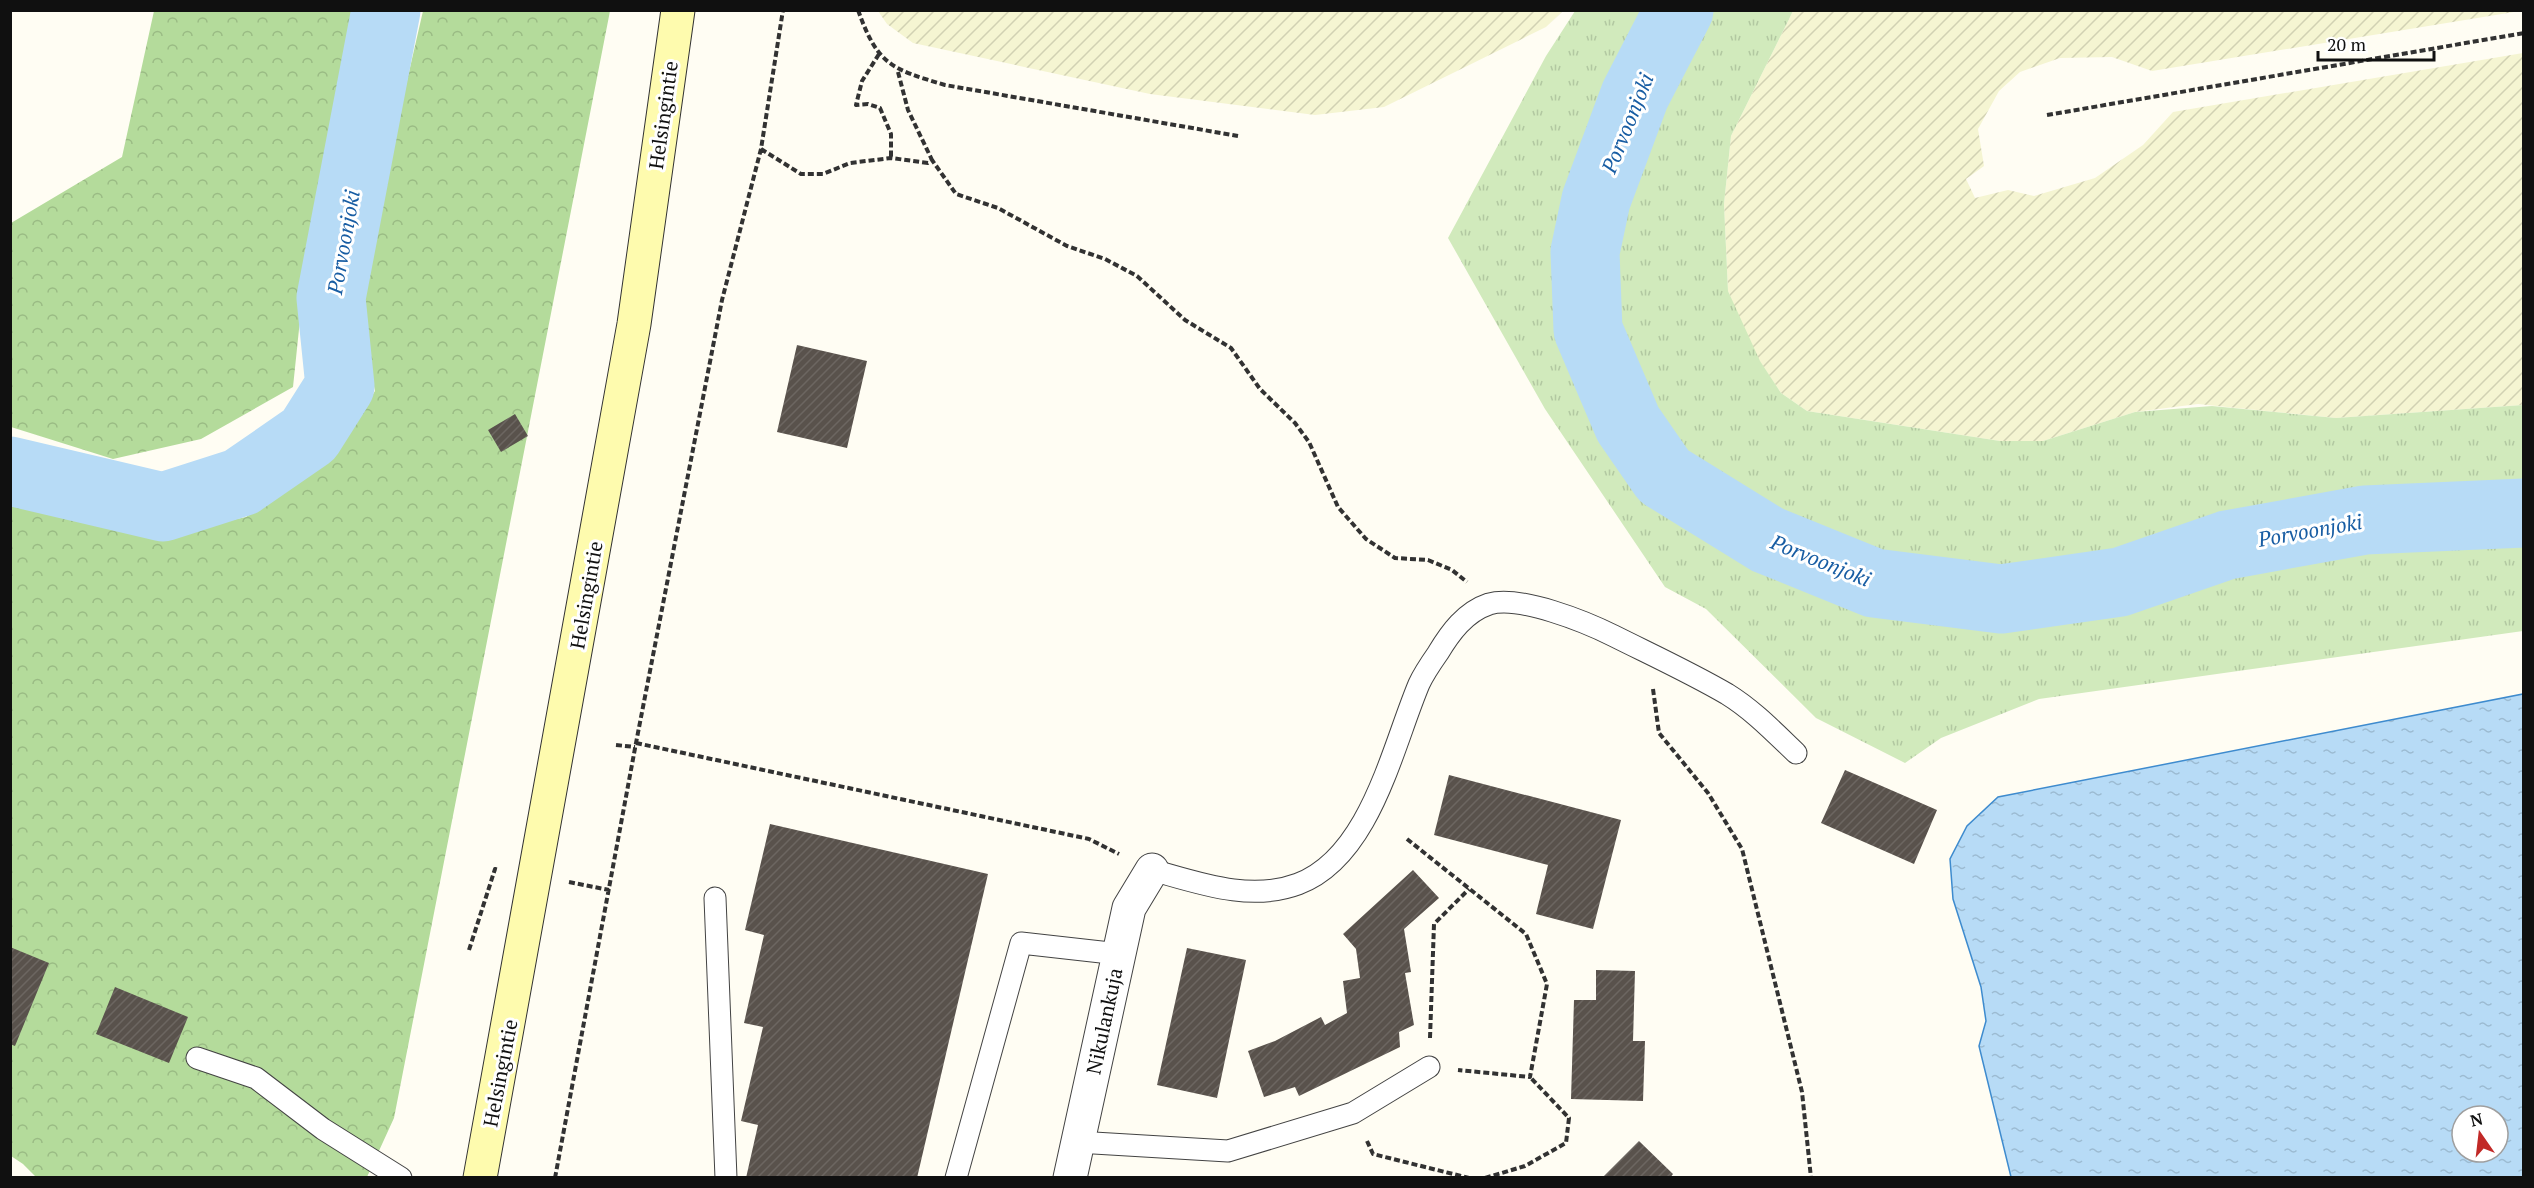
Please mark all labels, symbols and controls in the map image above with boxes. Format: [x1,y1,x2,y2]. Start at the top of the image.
scale bar [2318,24,2434,62]
text: 20 m [2327,32,2367,56]
street label: Helsingintie [642,59,684,171]
water label: Porvoonjoki [1594,69,1660,178]
water label: Porvoonjoki [320,188,366,297]
water label: Porvoonjoki [2255,507,2364,553]
water label: Porvoonjoki [1766,527,1875,593]
street label: Helsingintie [563,539,609,651]
street label: Nikulankuja [1080,965,1128,1077]
street label: Helsingintie [476,1017,524,1129]
north arrow [2450,1104,2510,1164]
text: N [2468,1107,2485,1132]

